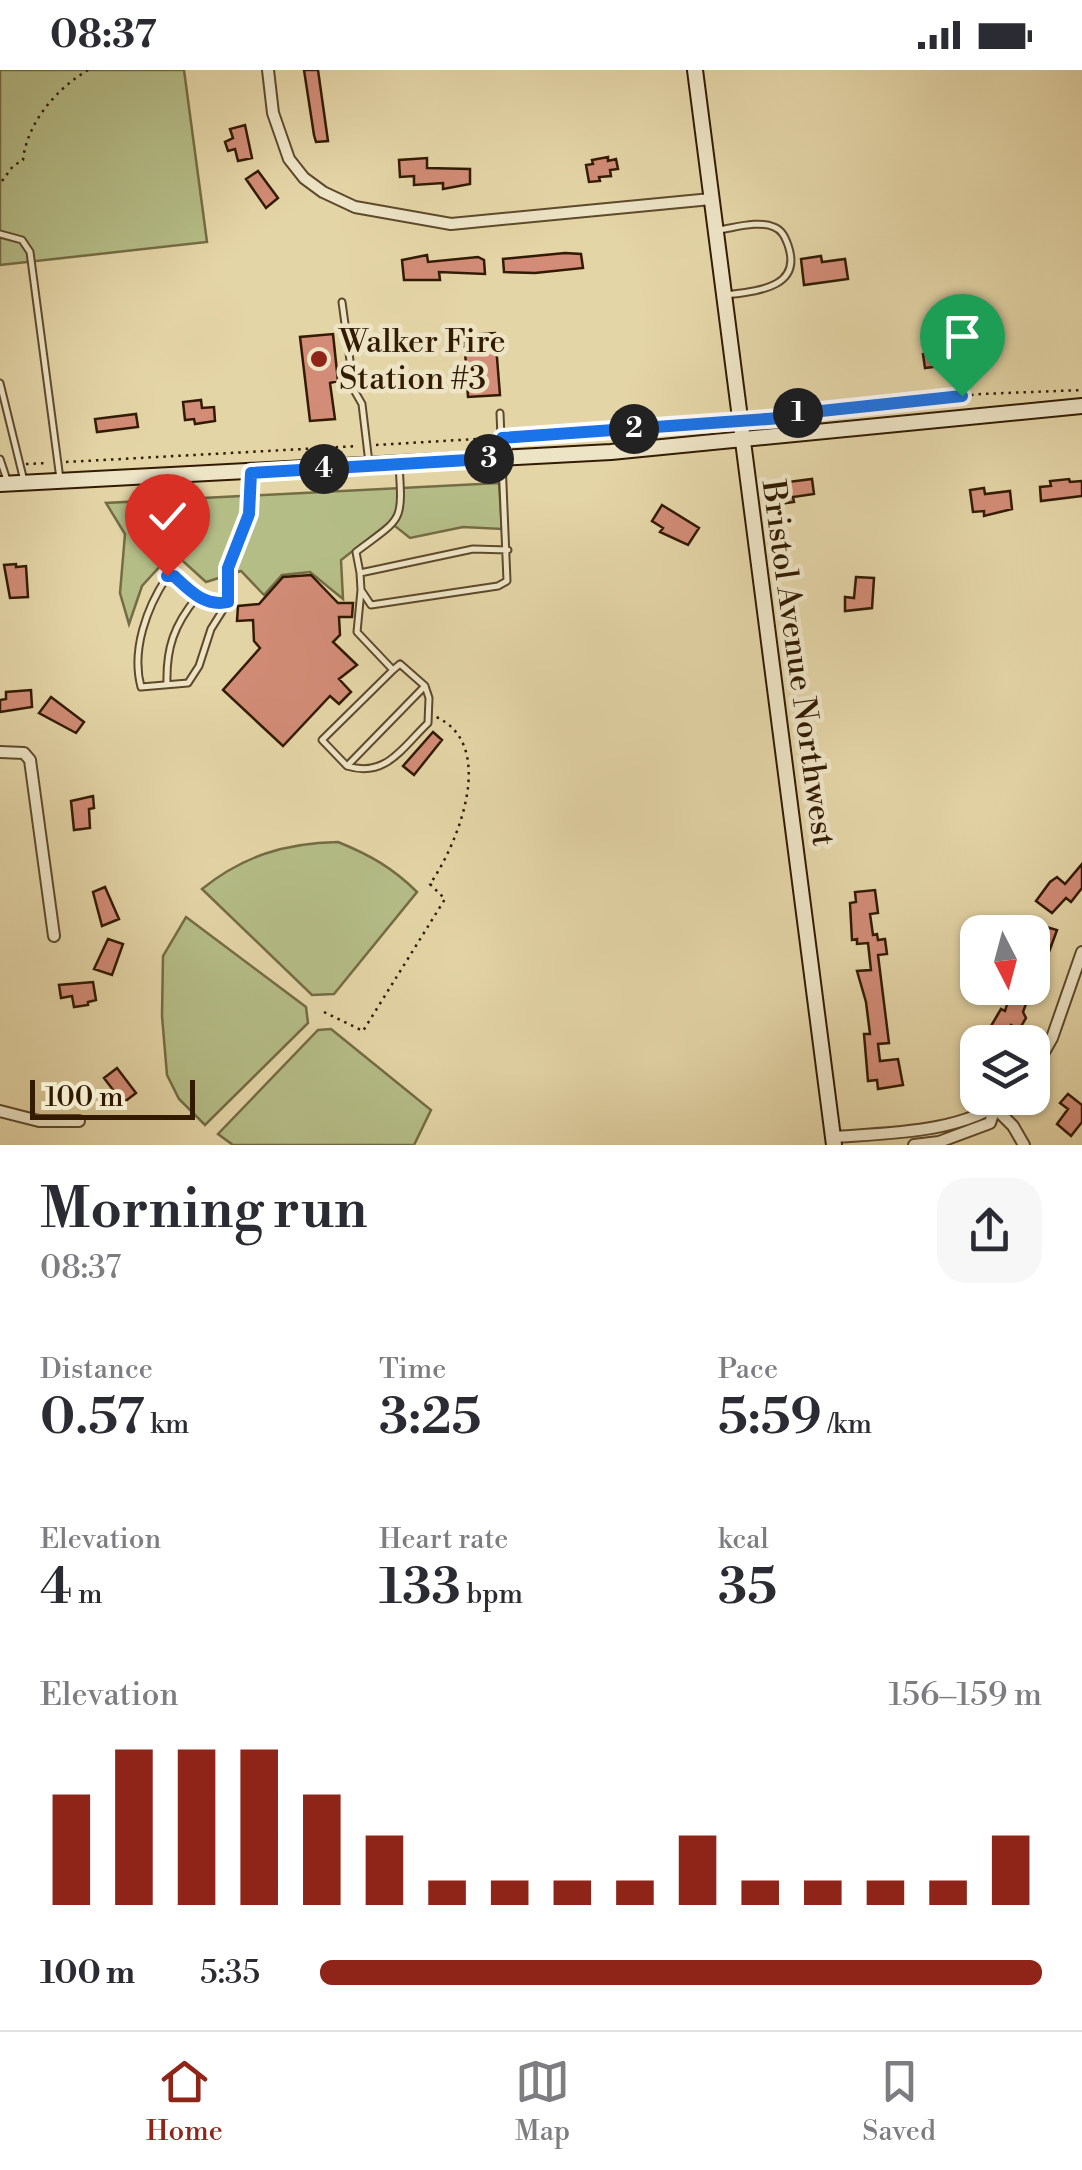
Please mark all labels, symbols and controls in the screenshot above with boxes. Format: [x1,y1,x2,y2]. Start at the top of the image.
text: 08:37 [50,12,157,59]
pin [920,294,1005,397]
icon: arrive [935,309,990,364]
place label: Walker Fire Station #3 [338,322,506,399]
marker: Walker Fire Station #3 [308,348,330,370]
pin: 1 [773,388,823,438]
text: 1 [791,395,805,430]
pin: 2 [609,404,659,454]
text: 2 [625,411,643,446]
pin: 3 [464,434,514,484]
text: 3 [481,441,497,476]
pin: 4 [299,444,349,494]
text: 4 [315,451,333,486]
pin [125,474,210,577]
street label: Bristol Avenue Northwest [752,477,844,849]
icon: check [140,489,195,544]
north arrow [960,915,1050,1005]
map controls [960,915,1050,1115]
button: layers [960,1025,1050,1115]
scale bar [30,1075,195,1120]
text: 100 m [45,1080,124,1115]
text: Morning run [40,1176,368,1245]
button: share [937,1178,1042,1283]
text: 08:37 [40,1248,121,1288]
text: Distance [40,1352,153,1387]
text: Time [379,1352,446,1387]
text: Pace [718,1352,778,1387]
text: 0.57 [40,1387,144,1449]
text: 3:25 [379,1387,481,1449]
text: 5:59 [718,1387,822,1449]
text: km [144,1407,189,1442]
text: /km [822,1407,872,1442]
text: Elevation [40,1522,161,1557]
text: Heart rate [379,1522,508,1557]
text: kcal [718,1522,769,1557]
text: 4 [40,1557,72,1619]
text: 133 [379,1557,461,1619]
text: 35 [718,1557,777,1619]
text: m [72,1577,103,1612]
text: bpm [461,1577,523,1612]
text: Elevation [40,1675,179,1715]
text: 156–159 m [889,1675,1042,1715]
text: 100 m [40,1953,135,1993]
text: 5:35 [200,1953,260,1993]
tab: Home [146,2054,223,2149]
tab: Map [515,2054,570,2149]
tab: Saved [862,2054,936,2149]

